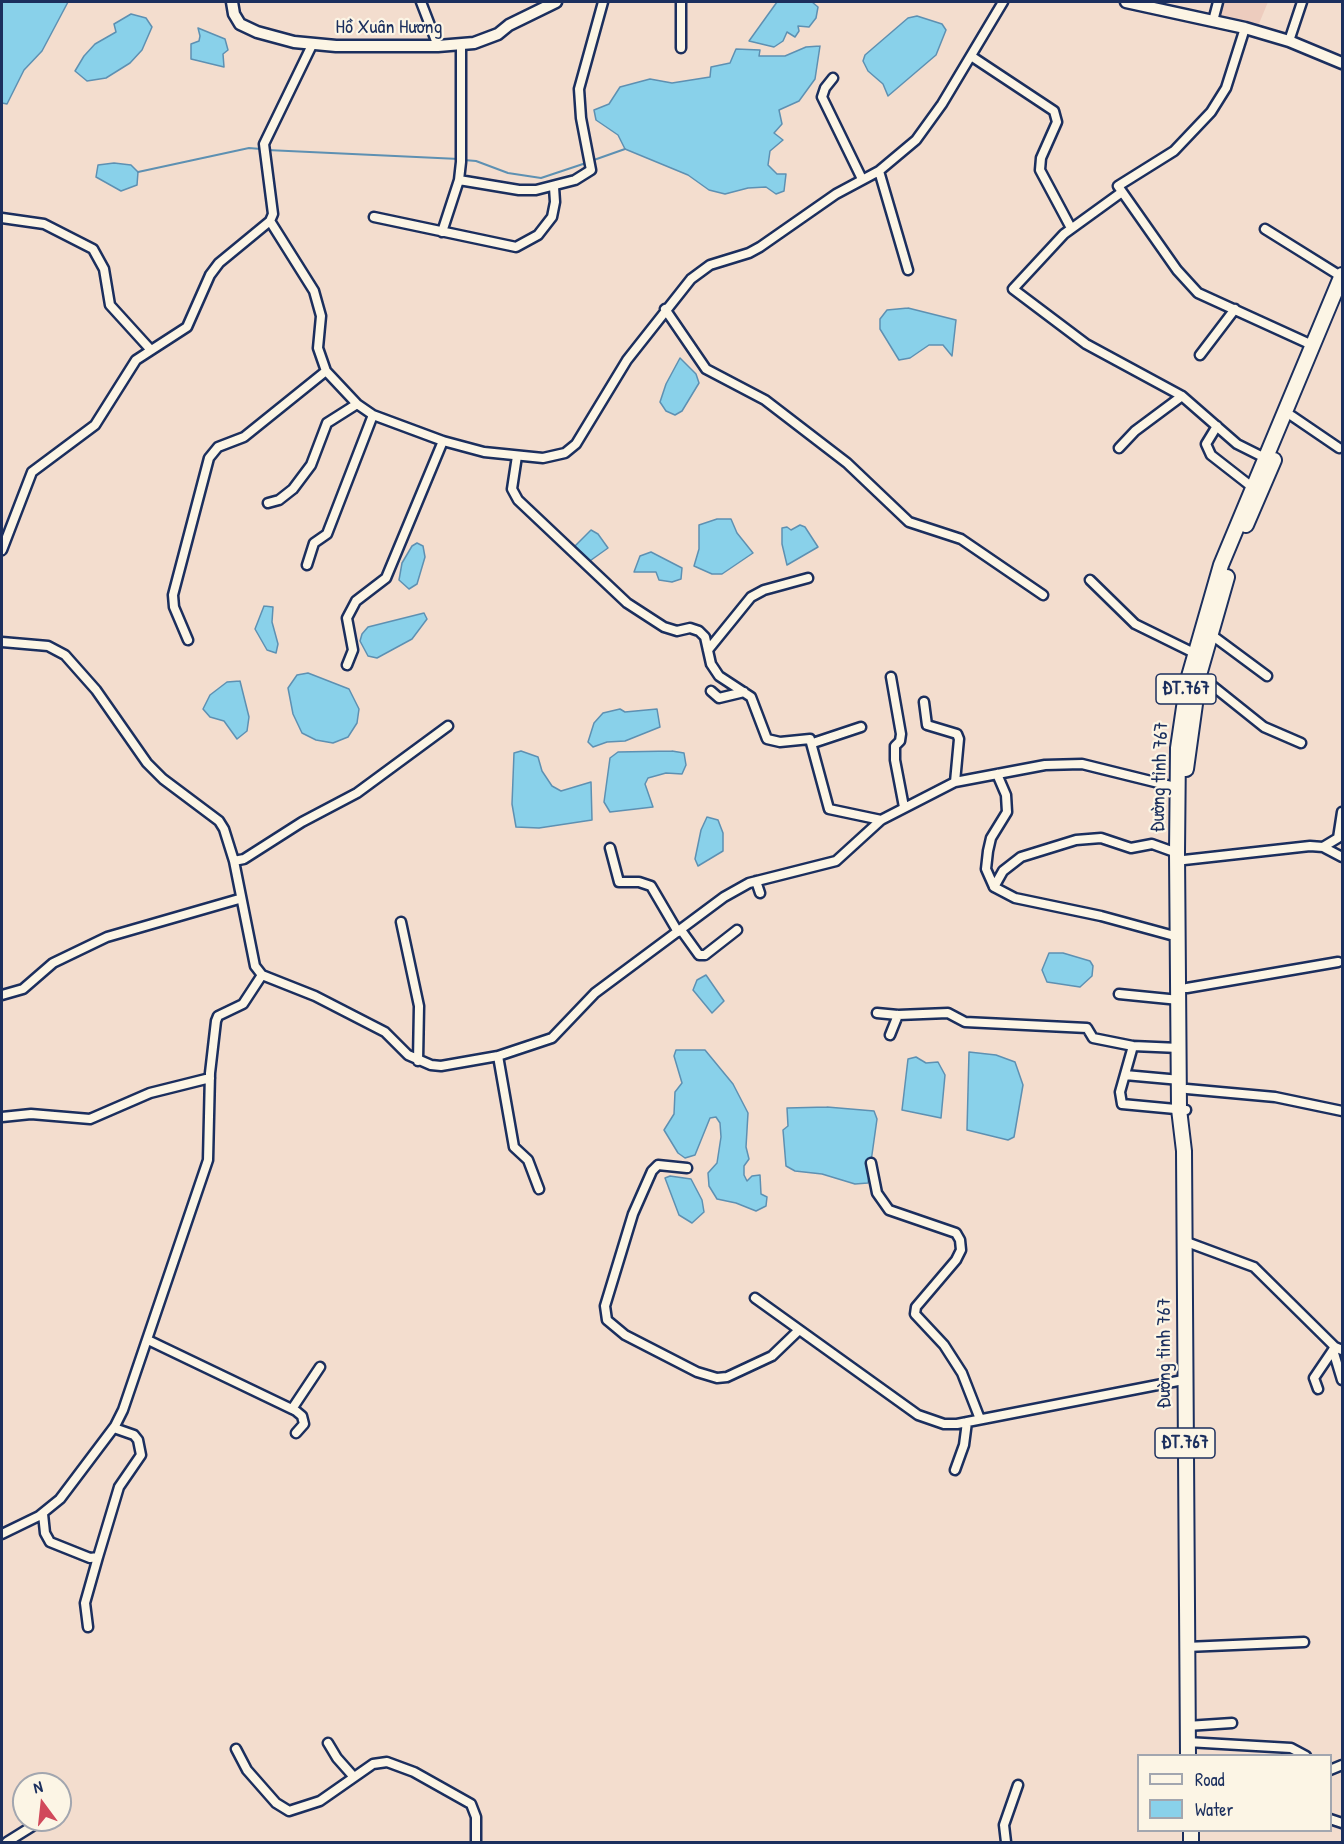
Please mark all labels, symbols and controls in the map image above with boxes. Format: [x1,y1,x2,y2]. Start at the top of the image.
street label: Hồ Xuân Hương [336,16,442,40]
road number: ĐT.767 [1156,674,1216,704]
street label: Đường tỉnh 767 [1146,721,1174,833]
street label: Đường tỉnh 767 [1153,1298,1177,1408]
road number: ĐT.767 [1155,1428,1215,1458]
legend [1137,1754,1332,1832]
text: Road [1195,1767,1225,1792]
north arrow [12,1772,72,1832]
text: N [31,1775,45,1798]
text: Water [1195,1797,1233,1822]

